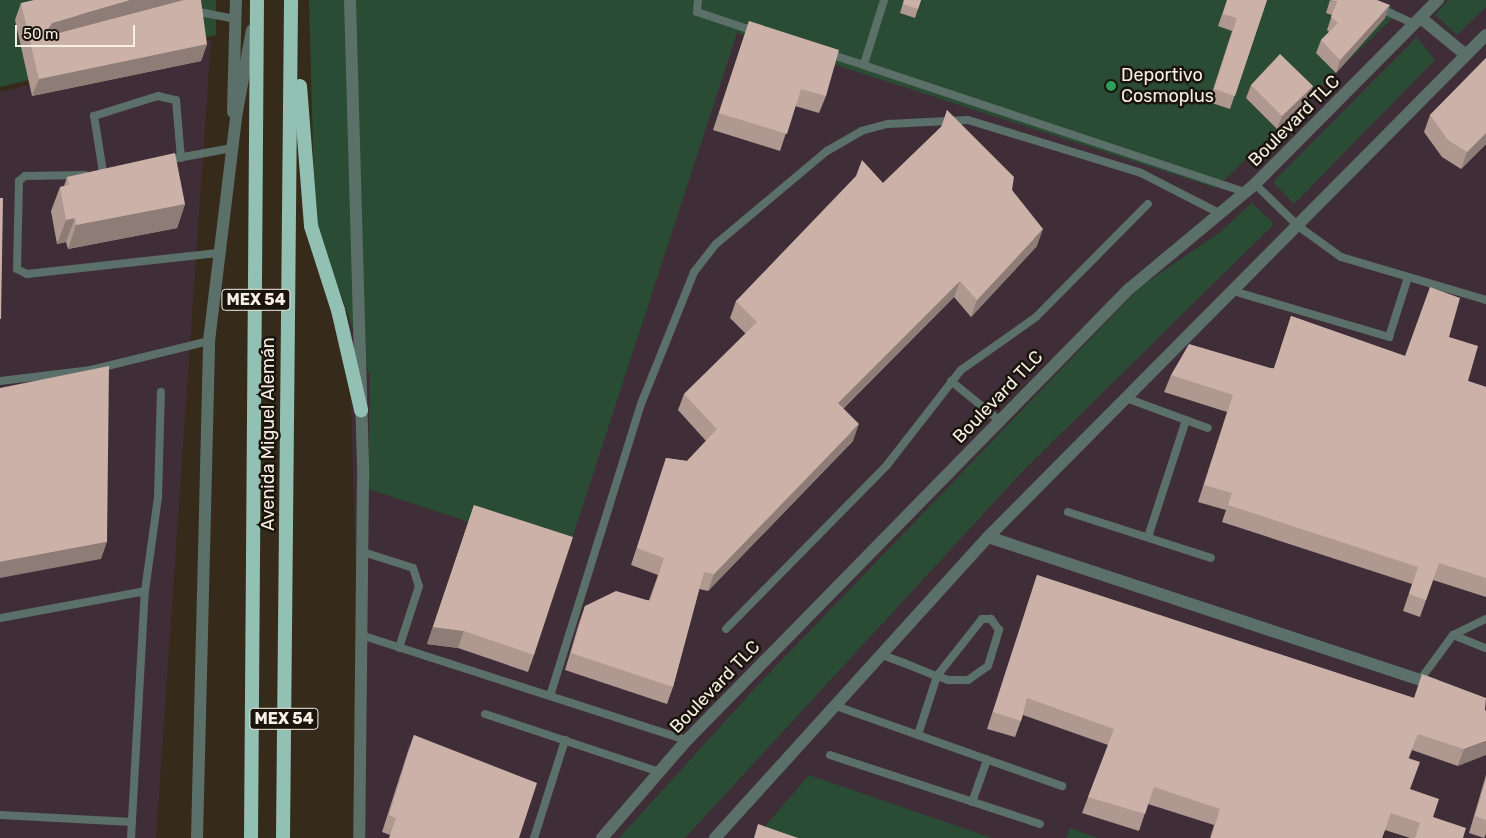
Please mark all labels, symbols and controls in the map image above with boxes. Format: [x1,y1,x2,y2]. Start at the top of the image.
scale bar [18,15,138,47]
text: 50 m [23,25,58,43]
place label: Deportivo Cosmoplus [1121,65,1214,108]
street label: Boulevard TLC [1244,71,1344,171]
marker: Deportivo Cosmoplus [1105,80,1117,92]
road number: MEX 54 [221,286,291,314]
street label: Avenida Miguel Alemán [257,337,279,531]
street label: Boulevard TLC [948,346,1048,448]
street label: Boulevard TLC [665,636,765,738]
road number: MEX 54 [249,706,319,732]

